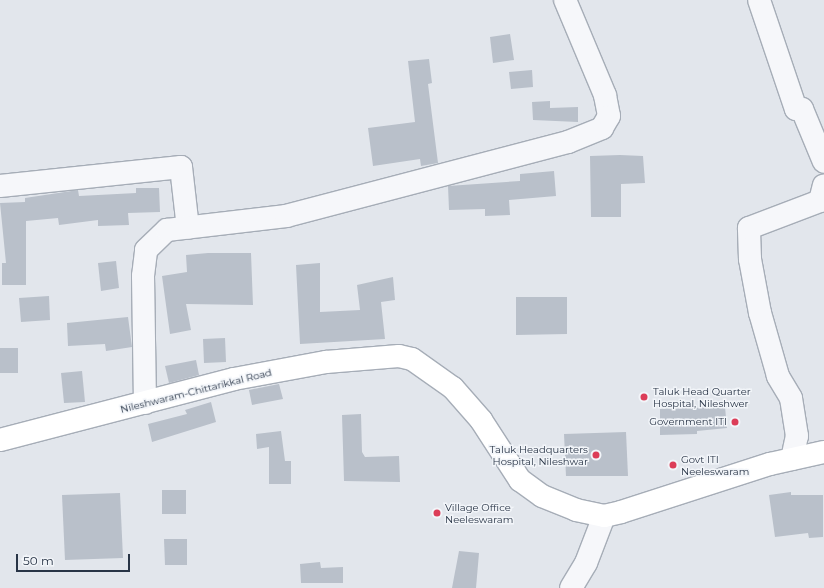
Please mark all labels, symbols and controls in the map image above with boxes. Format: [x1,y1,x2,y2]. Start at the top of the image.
street label: Nileshwaram-Chittarikkal Road [119,366,273,416]
place label: Taluk Head Quarter Hospital, Nileshwer [653,385,751,408]
marker: Taluk Head Quarter Hospital, Nileshwer [638,391,650,403]
place label: Government ITI [649,416,727,428]
marker: Government ITI [730,417,740,427]
place label: Taluk Headquarters Hospital, Nileshwar [490,443,588,466]
marker: Taluk Headquarters Hospital, Nileshwar [591,450,601,460]
place label: Govt ITI Neeleswaram [681,453,749,476]
marker: Govt ITI Neeleswaram [668,460,678,470]
place label: Village Office Neeleswaram [445,501,513,524]
marker: Village Office Neeleswaram [432,508,442,518]
scale bar [18,546,132,572]
text: 50 m [23,553,54,568]

